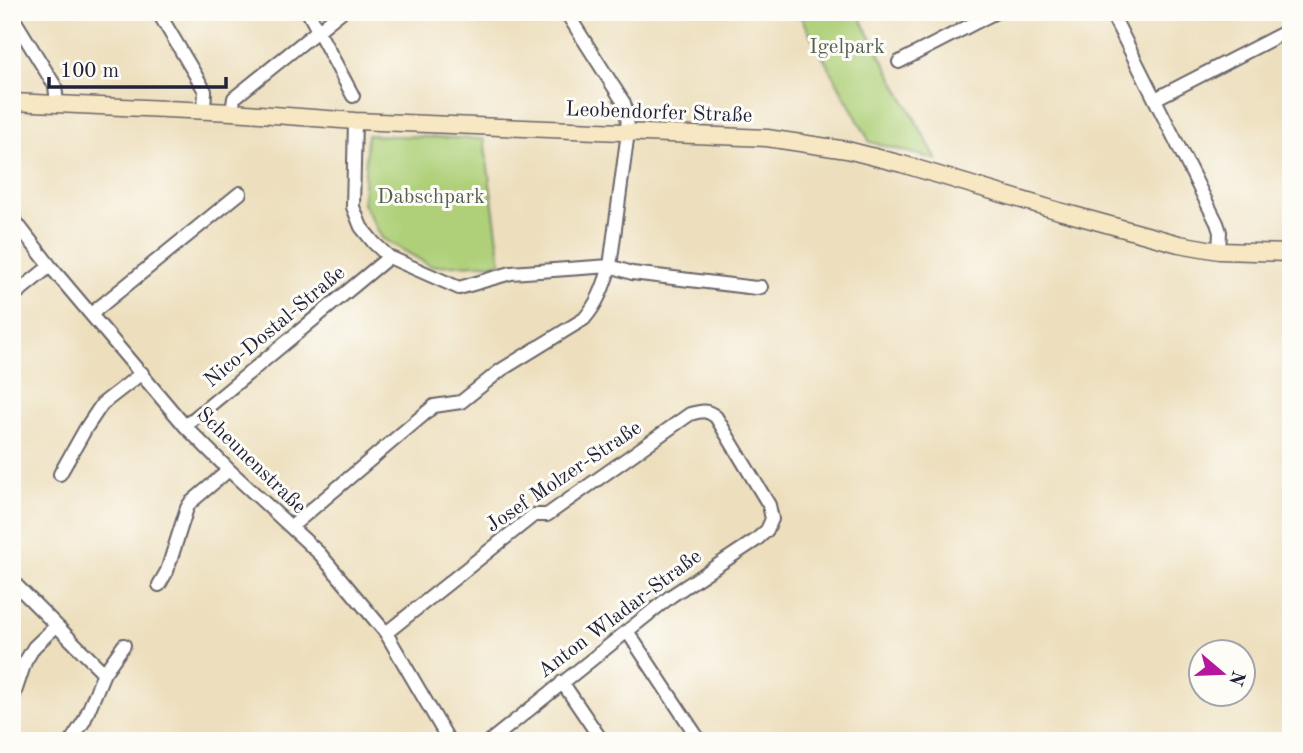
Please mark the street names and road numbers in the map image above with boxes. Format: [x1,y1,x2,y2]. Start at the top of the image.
street label: Leobendorfer Straße [565,99,753,127]
street label: Nico-Dostal-Straße [201,262,349,392]
street label: Scheunenstraße [192,404,310,518]
street label: Josef Molzer-Straße [483,417,645,537]
street label: Anton Wladar-Straße [534,546,706,682]

